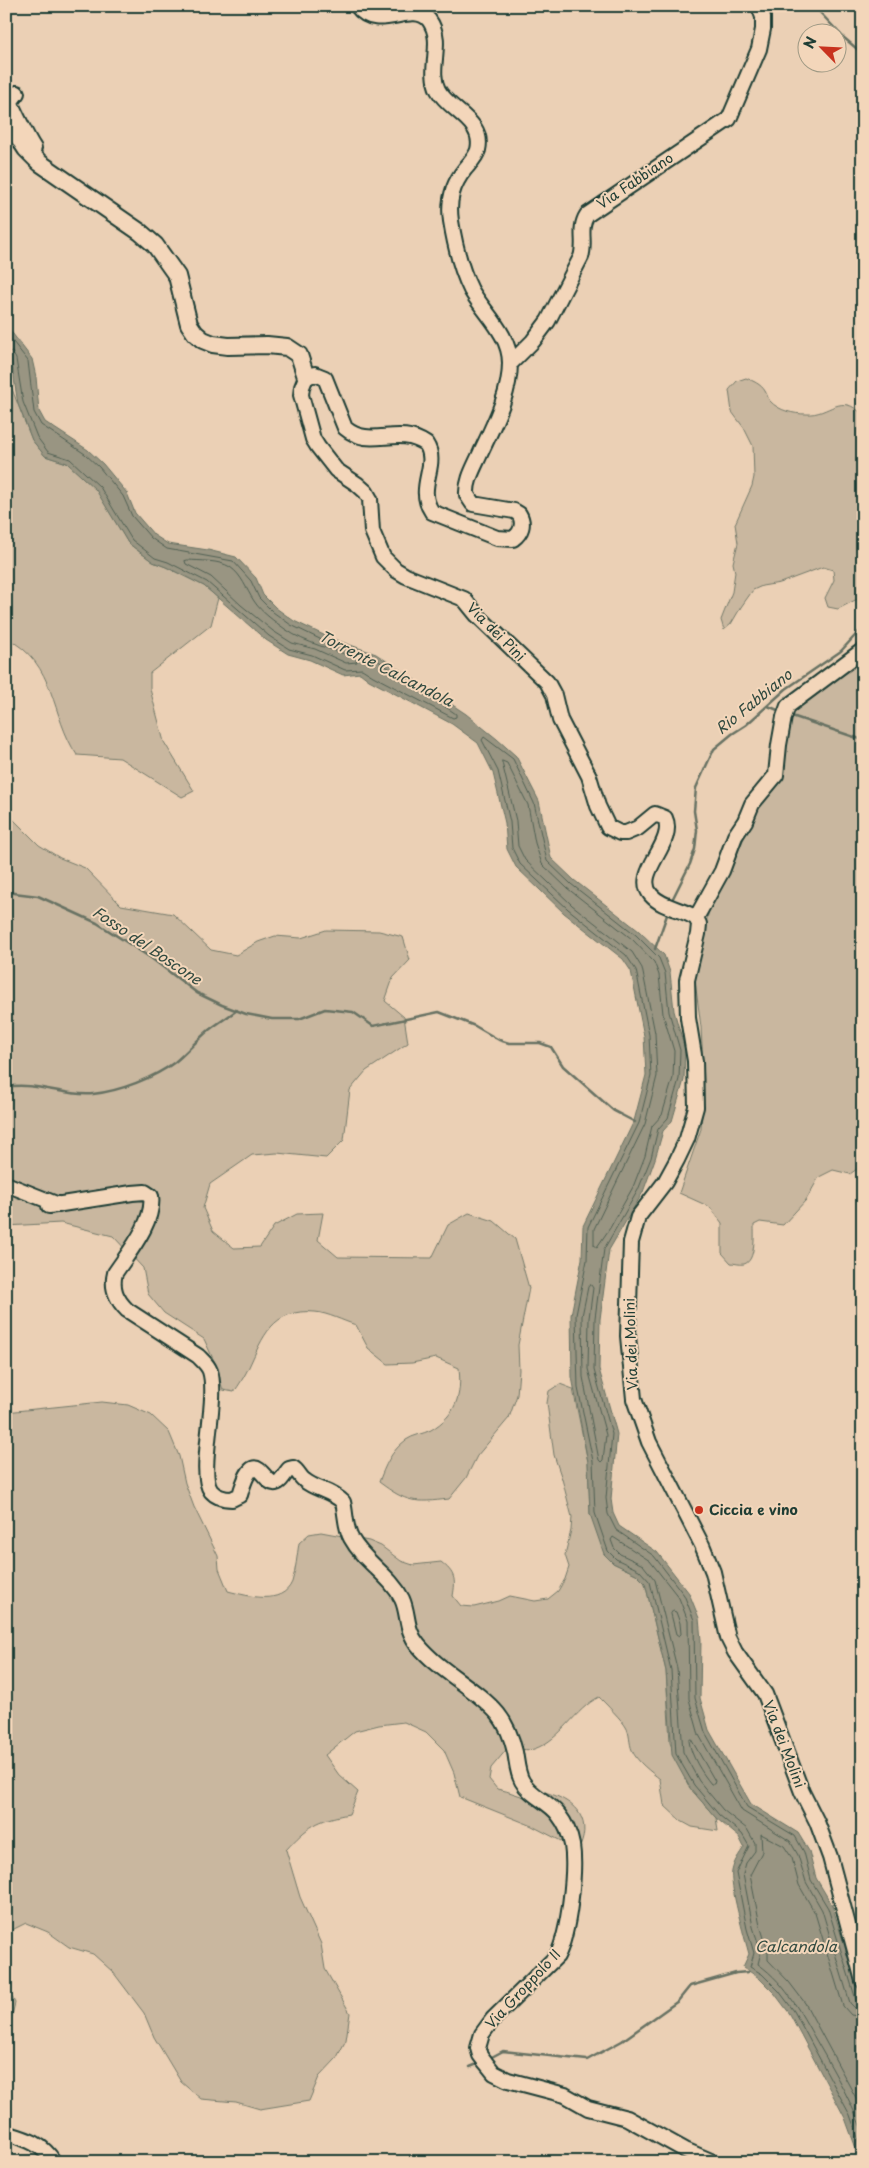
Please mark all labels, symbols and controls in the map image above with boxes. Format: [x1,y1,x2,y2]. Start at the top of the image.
north arrow [796,22,846,72]
text: N [798,33,822,52]
street label: Via Fabbiano [592,147,677,214]
street label: Via dei Pini [462,597,531,666]
water label: Torrente Calcandola [315,624,458,712]
water label: Rio Fabbiano [710,662,797,739]
water label: Fosso del Boscone [89,900,207,990]
street label: Via dei Molini [618,1297,643,1391]
place label: Ciccia e vino [709,1499,798,1520]
marker: Ciccia e vino [693,1504,705,1516]
street label: Via dei Molini [758,1697,811,1791]
water label: Calcandola [755,1934,838,1957]
street label: Via Groppolo II [480,1944,565,2033]

